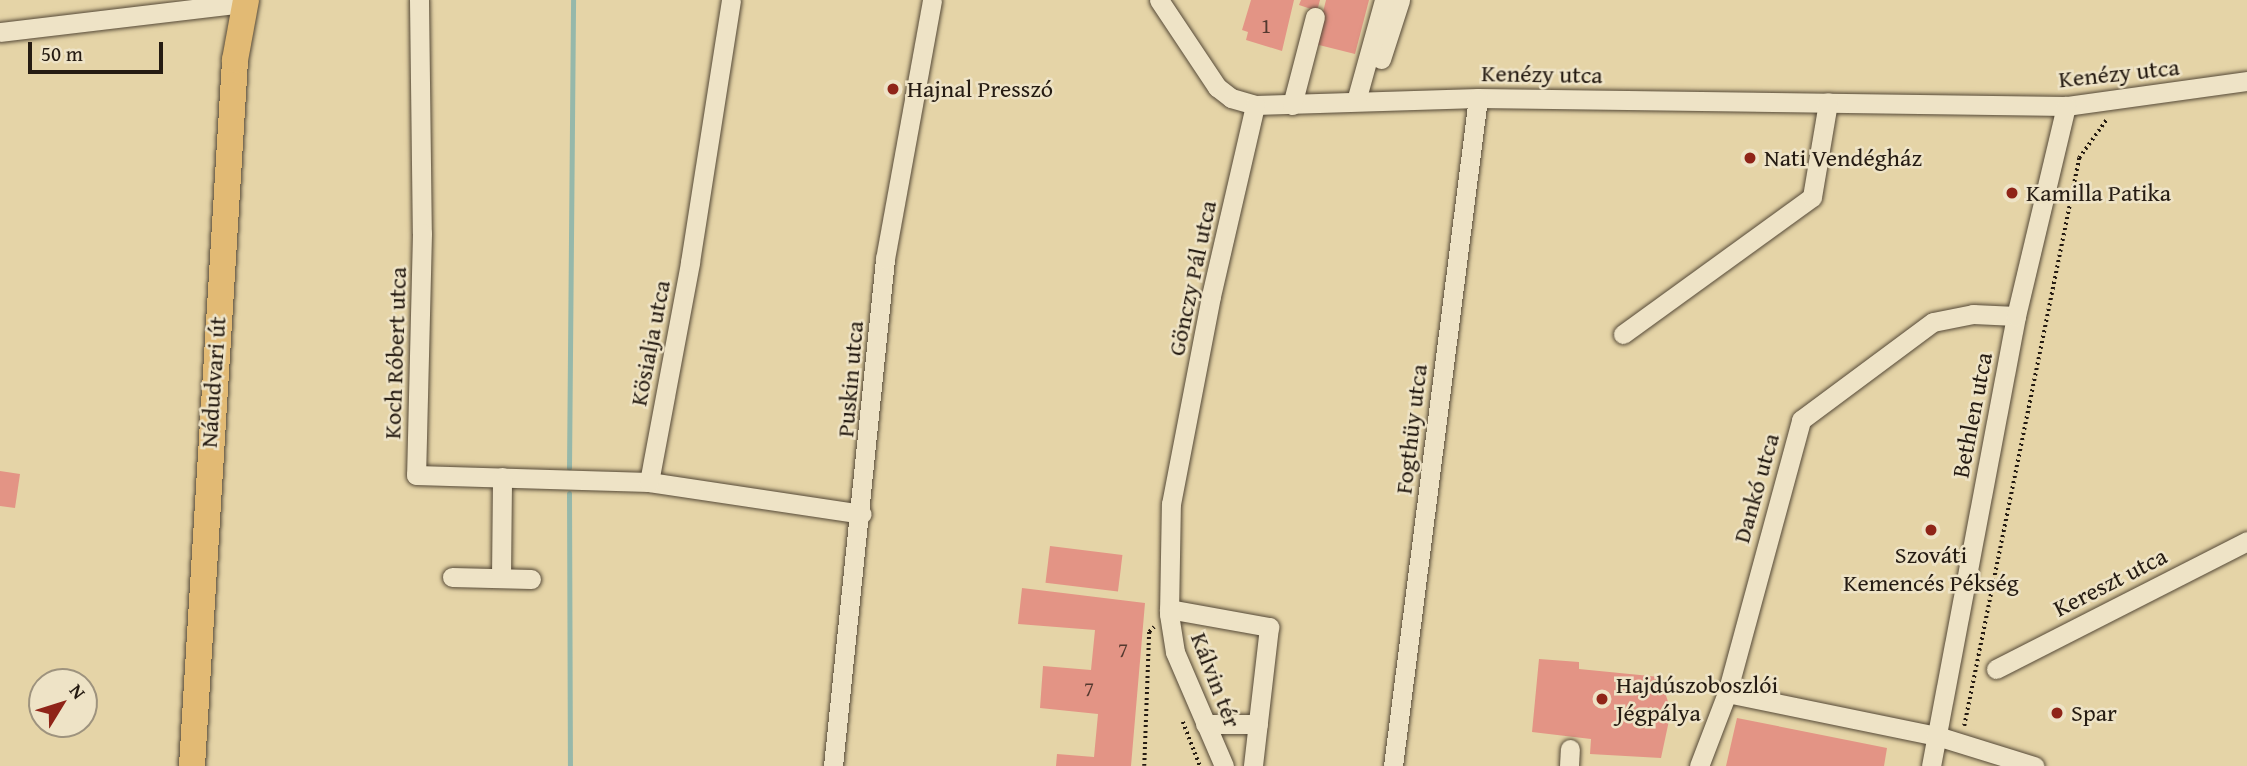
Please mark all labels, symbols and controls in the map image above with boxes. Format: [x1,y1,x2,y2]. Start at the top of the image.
house number: 1 [1261,13,1271,39]
scale bar [32,28,166,72]
text: 50 m [41,38,83,69]
street label: Kenézy utca [2057,52,2181,94]
street label: Kenézy utca [1481,59,1603,89]
place label: Hajnal Presszó [907,75,1053,103]
marker: Hajnal Presszó [885,81,901,97]
place label: Nati Vendégház [1764,144,1922,172]
marker: Nati Vendégház [1742,150,1758,166]
place label: Kamilla Patika [2026,179,2171,207]
marker: Kamilla Patika [2004,185,2020,201]
street label: Gönczy Pál utca [1161,198,1223,358]
street label: Koch Róbert utca [378,266,412,440]
street label: Kösialja utca [624,278,676,408]
street label: Nádudvari út [194,315,232,449]
street label: Puskin utca [831,320,869,438]
street label: Bethlen utca [1946,350,1998,480]
street label: Fogthüy utca [1389,362,1433,496]
street label: Dankó utca [1727,430,1785,546]
marker: Szováti Kemencés Pékség [1923,522,1939,538]
place label: Szováti Kemencés Pékség [1843,541,2019,597]
street label: Kereszt utca [2048,541,2172,623]
street label: Kálvin tér [1185,628,1247,732]
house number: 7 [1118,637,1128,663]
north arrow [28,668,98,738]
place label: Hajdúszoboszlói Jégpálya [1616,671,1778,727]
house number: 7 [1084,676,1094,702]
text: N [63,678,93,705]
marker: Hajdúszoboszlói Jégpálya [1594,691,1610,707]
place label: Spar [2071,699,2117,727]
marker: Spar [2049,705,2065,721]

